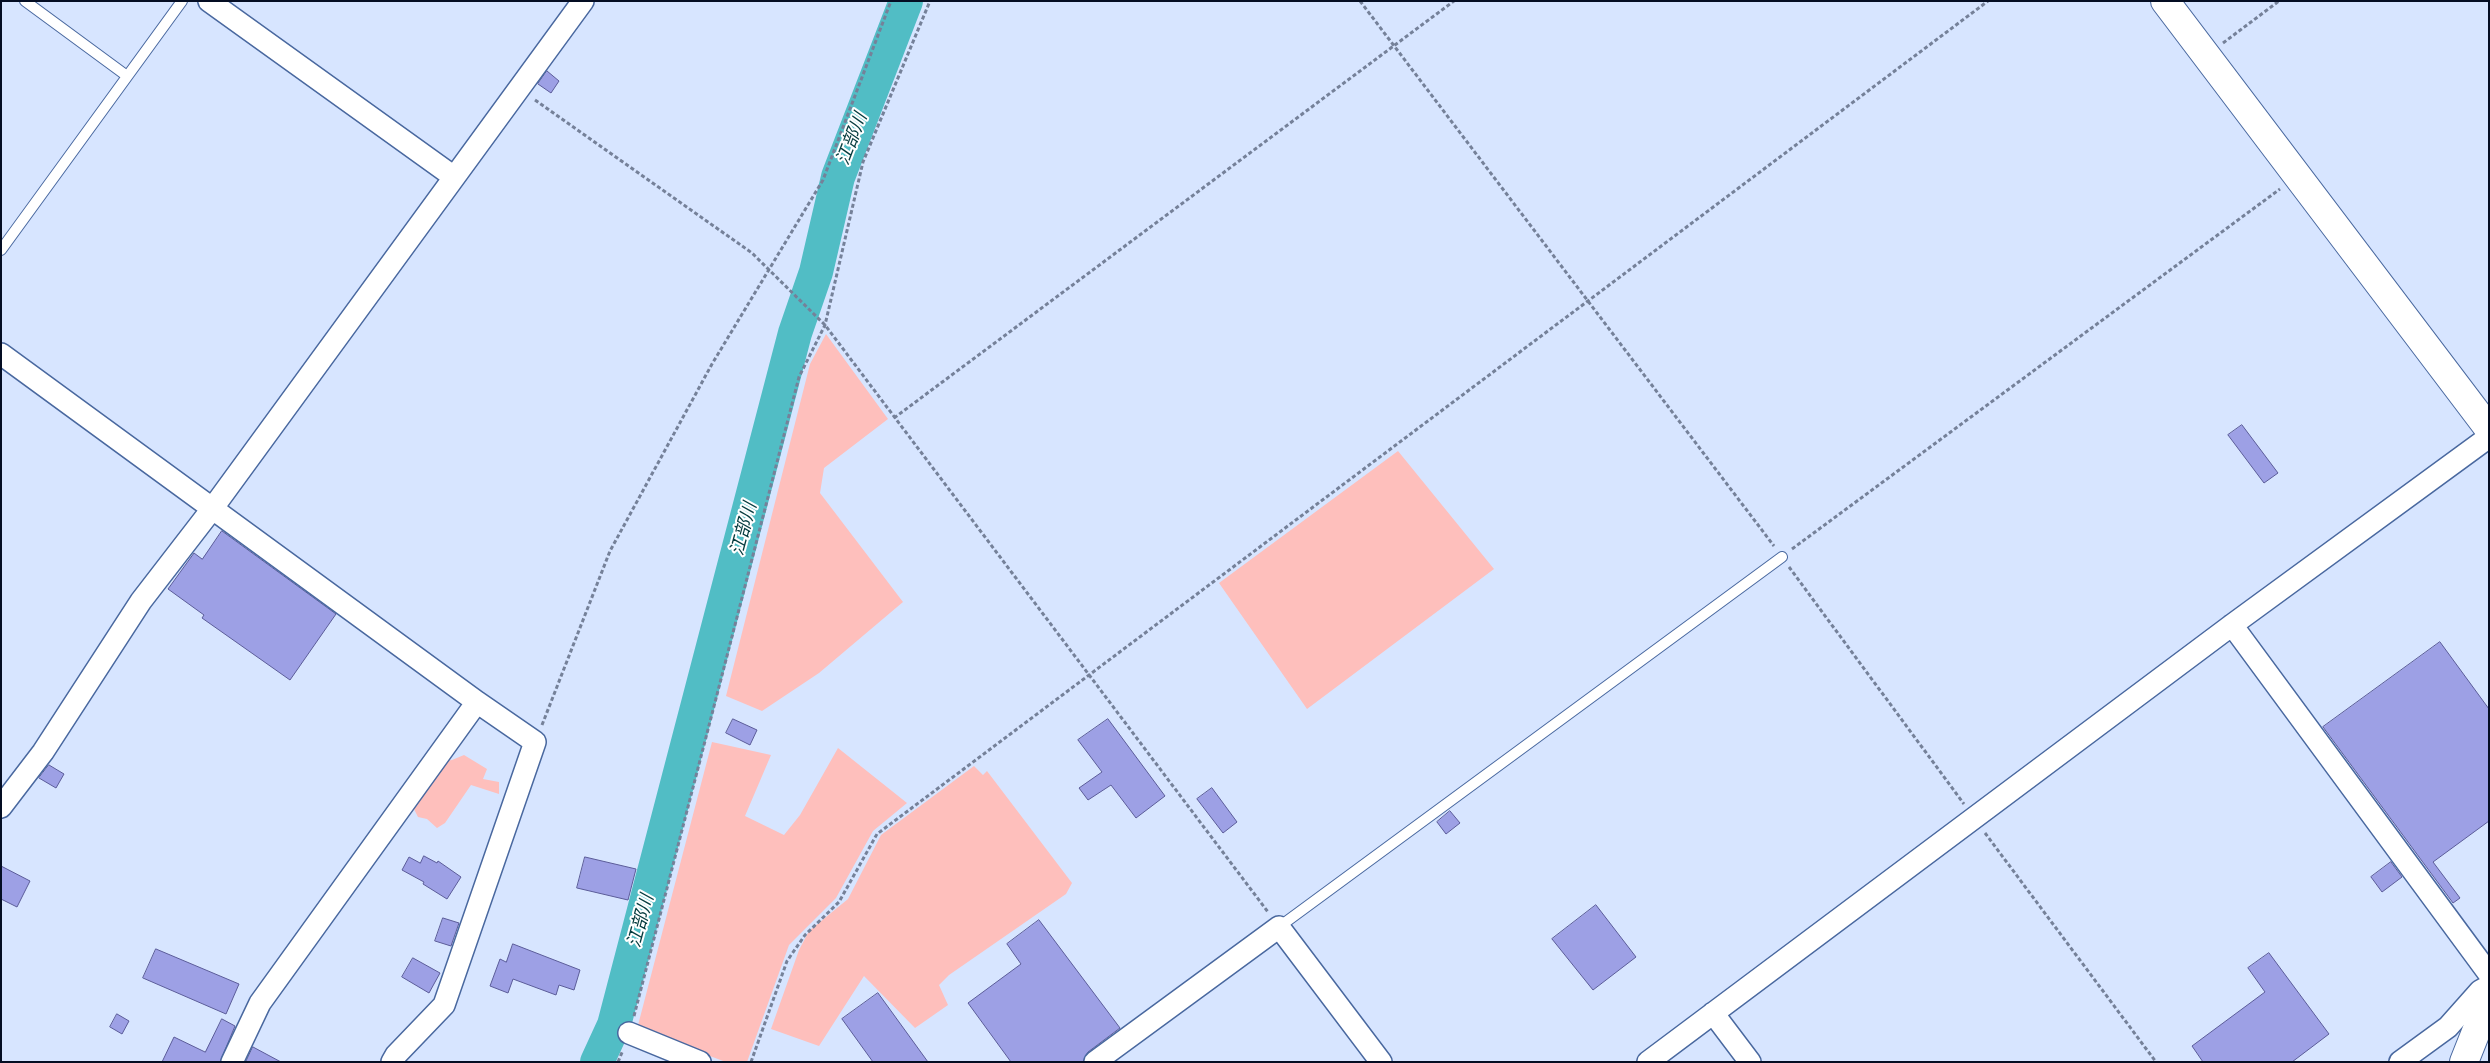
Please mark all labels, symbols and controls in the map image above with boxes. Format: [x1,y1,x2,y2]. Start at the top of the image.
water label: 江部川 [832,110,872,168]
water label: 江部川 [727,500,761,558]
water label: 江部川 [624,892,658,950]

